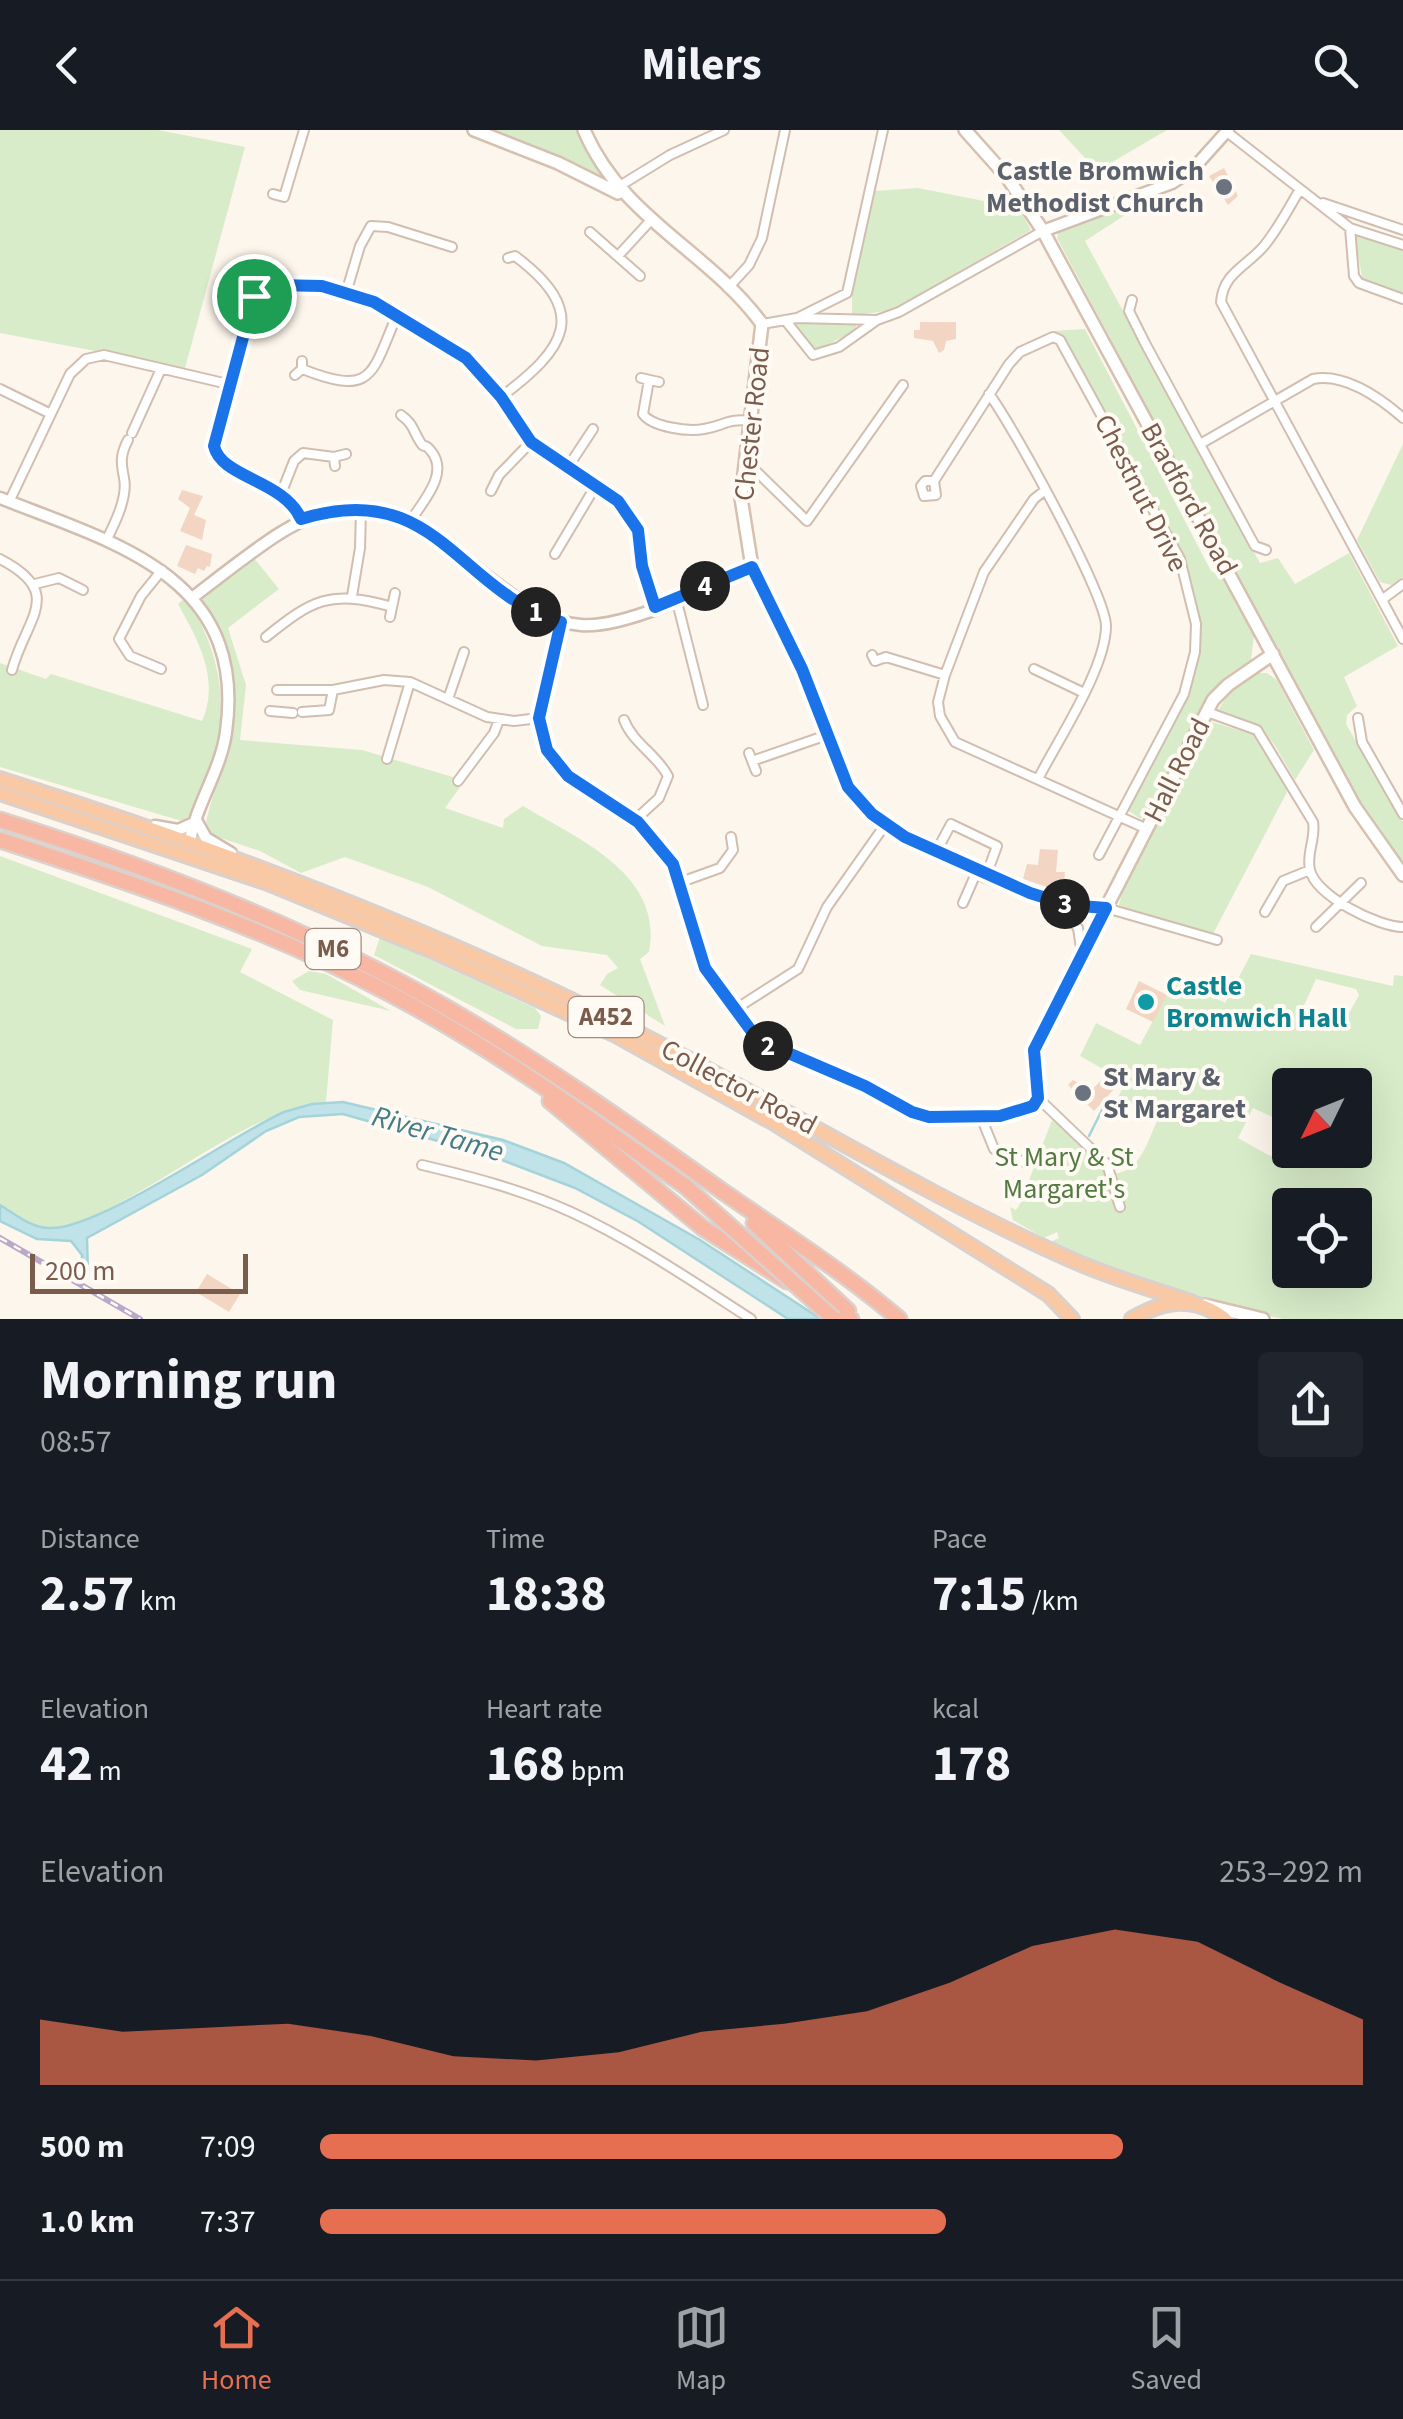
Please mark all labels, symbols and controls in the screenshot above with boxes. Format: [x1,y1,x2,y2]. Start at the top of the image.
text: Milers [641,33,762,97]
icon: back [40,38,95,93]
icon: search [1308,38,1363,93]
place label: Castle Bromwich Methodist Church [986,151,1204,223]
marker: Castle Bromwich Methodist Church [1213,176,1235,198]
pin [212,254,297,339]
icon: arrive [227,269,282,324]
street label: Chester Road [724,345,780,503]
street label: Chestnut Drive [1084,407,1198,579]
street label: Bradford Road [1131,415,1247,583]
pin: 4 [680,561,730,611]
text: 4 [698,566,712,606]
pin: 1 [511,587,561,637]
text: 1 [529,592,543,632]
street label: Hall Road [1134,711,1220,829]
pin: 3 [1040,879,1090,929]
text: 3 [1058,884,1072,924]
road number: M6 [306,929,360,969]
place label: Castle Bromwich Hall [1166,966,1347,1038]
marker: Castle Bromwich Hall [1135,991,1157,1013]
road number: A452 [568,997,644,1037]
pin: 2 [743,1021,793,1071]
text: 2 [761,1026,775,1066]
street label: Collector Road [654,1029,824,1145]
place label: St Mary & St Margaret [1103,1057,1246,1129]
north arrow [1272,1068,1372,1168]
map controls [1272,1068,1372,1288]
marker: St Mary & St Margaret [1072,1082,1094,1104]
water label: River Tame [367,1095,509,1173]
park label: St Mary & St Margaret's [994,1137,1134,1209]
button: locate [1272,1188,1372,1288]
scale bar [30,1249,248,1294]
text: 200 m [45,1251,116,1291]
text: Morning run [40,1342,337,1420]
button: share [1258,1352,1363,1457]
text: 08:57 [40,1419,112,1465]
text: Distance [40,1519,140,1559]
text: Time [486,1519,545,1559]
text: Pace [932,1519,987,1559]
text: 2.57 [40,1559,134,1630]
text: 18:38 [486,1559,607,1630]
text: 7:15 [932,1559,1026,1630]
text: km [134,1581,177,1621]
text: /km [1026,1581,1079,1621]
text: Elevation [40,1689,149,1729]
text: Heart rate [486,1689,602,1729]
text: kcal [932,1689,979,1729]
text: 42 [40,1729,93,1800]
text: 168 [486,1729,565,1800]
text: 178 [932,1729,1011,1800]
text: m [93,1751,122,1791]
text: bpm [565,1751,625,1791]
text: Elevation [40,1849,165,1895]
text: 253–292 m [1219,1849,1363,1895]
text: 500 m [40,2124,125,2170]
text: 7:09 [200,2124,256,2170]
text: 1.0 km [40,2199,135,2245]
text: 7:37 [200,2199,256,2245]
tab: Home [201,2300,272,2400]
tab: Map [674,2300,729,2400]
tab: Saved [1131,2300,1202,2400]

